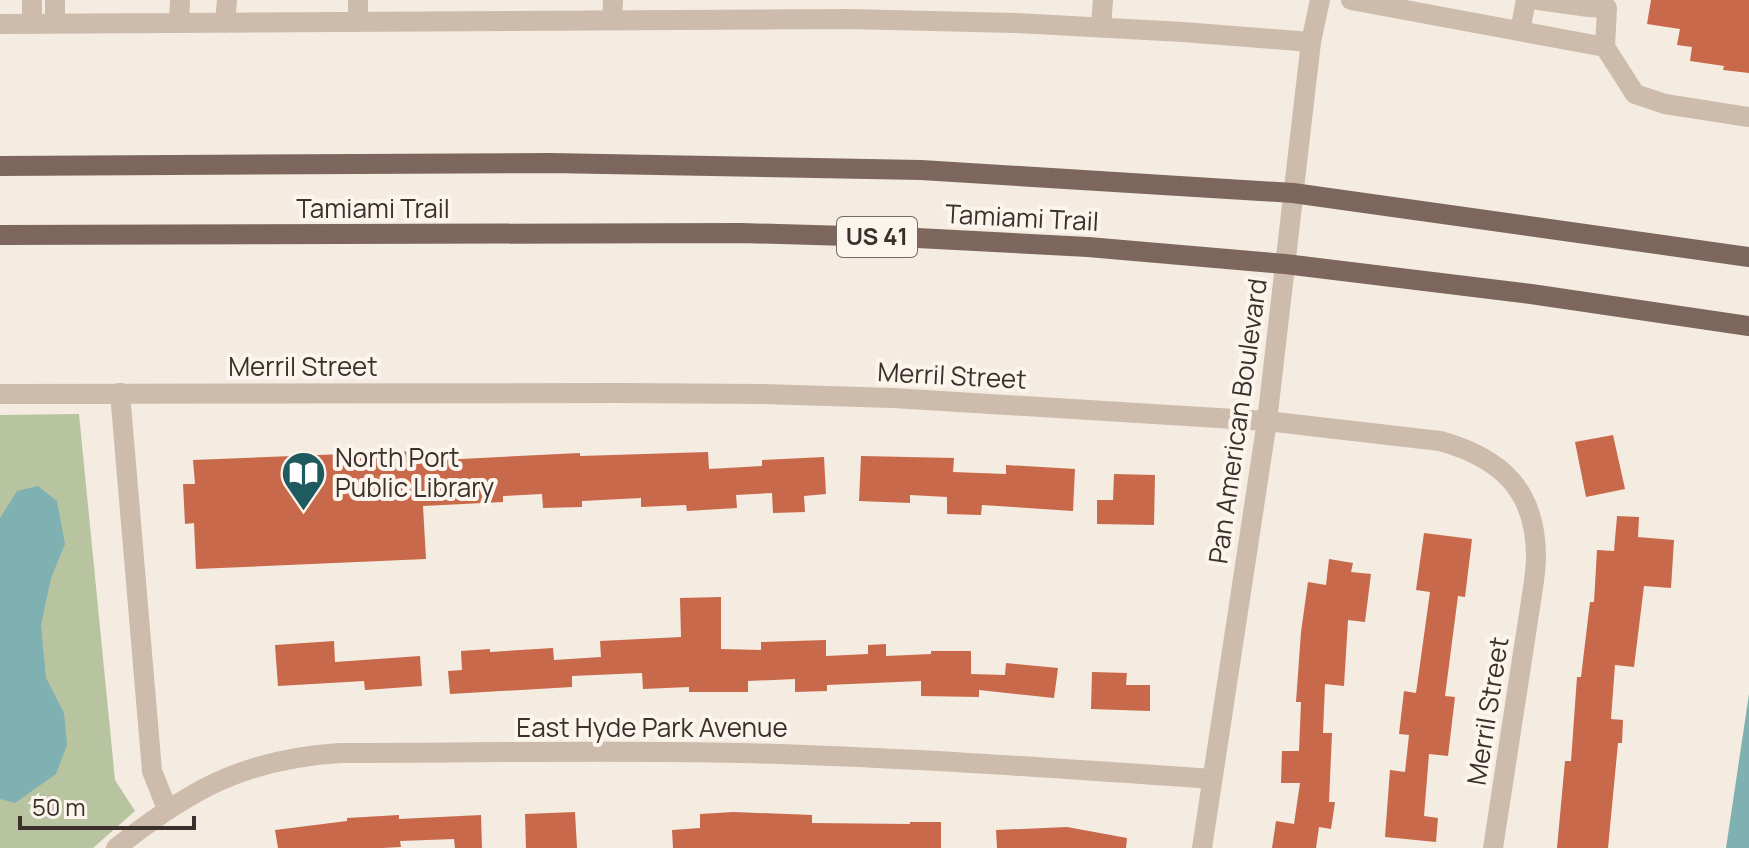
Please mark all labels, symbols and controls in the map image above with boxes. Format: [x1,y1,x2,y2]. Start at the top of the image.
street label: Tamiami Trail [296,190,450,226]
street label: Tamiami Trail [944,195,1100,239]
road number: US 41 [837,217,917,257]
street label: Pan American Boulevard [1199,276,1275,566]
street label: Merril Street [228,348,378,384]
street label: Merril Street [876,353,1028,397]
place label: North Port Public Library [335,439,495,505]
library icon: North Port Public Library [280,449,328,512]
street label: Merril Street [1458,634,1516,787]
street label: East Hyde Park Avenue [516,709,788,745]
scale bar [20,780,194,830]
text: 50 m [32,790,86,823]

